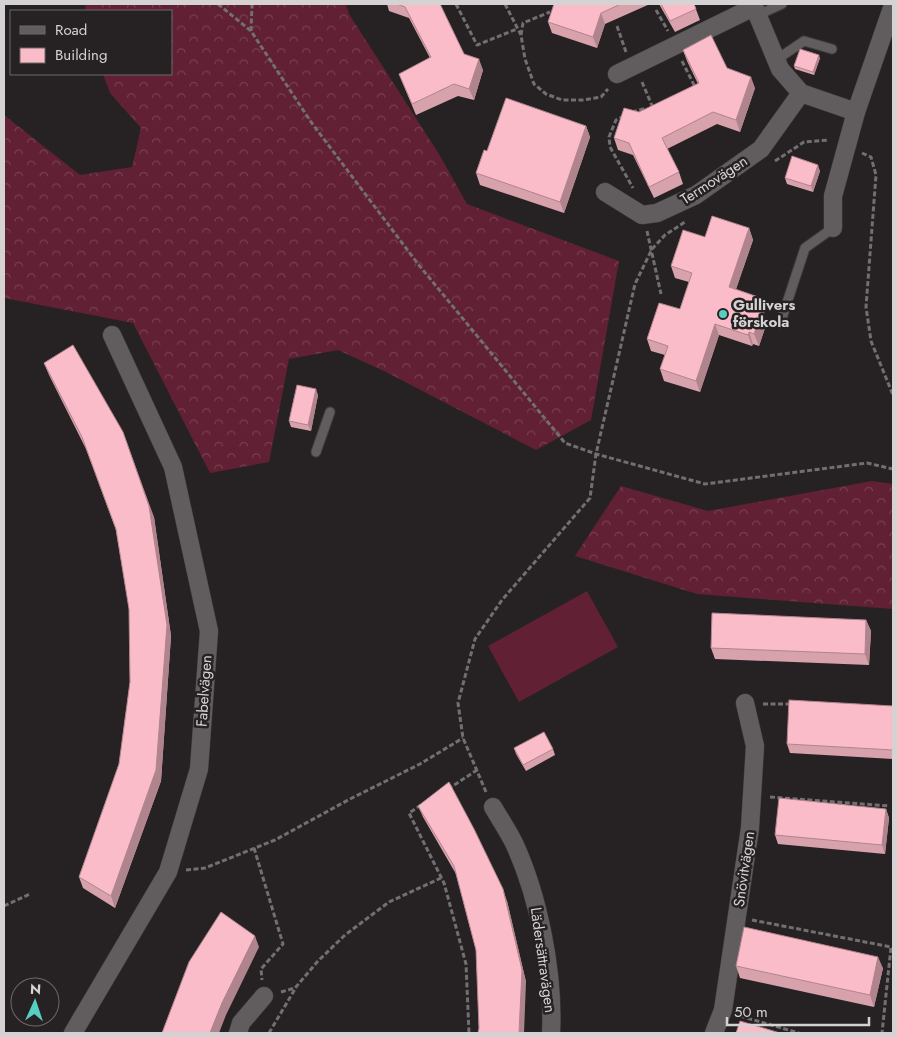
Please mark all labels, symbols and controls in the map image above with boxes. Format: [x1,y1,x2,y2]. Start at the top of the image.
legend [10,10,172,75]
text: Road [55,19,87,41]
text: Building [55,44,107,66]
street label: Termovägen [676,150,752,210]
place label: Gullivers förskola [733,294,796,333]
marker: Gullivers förskola [717,308,729,320]
street label: Fabelvägen [191,654,217,728]
street label: Snövitvägen [728,830,760,908]
street label: Lädersättravägen [525,906,561,1014]
north arrow [10,977,60,1027]
text: N [30,979,42,999]
scale bar [727,994,870,1026]
text: 50 m [734,1001,768,1023]

